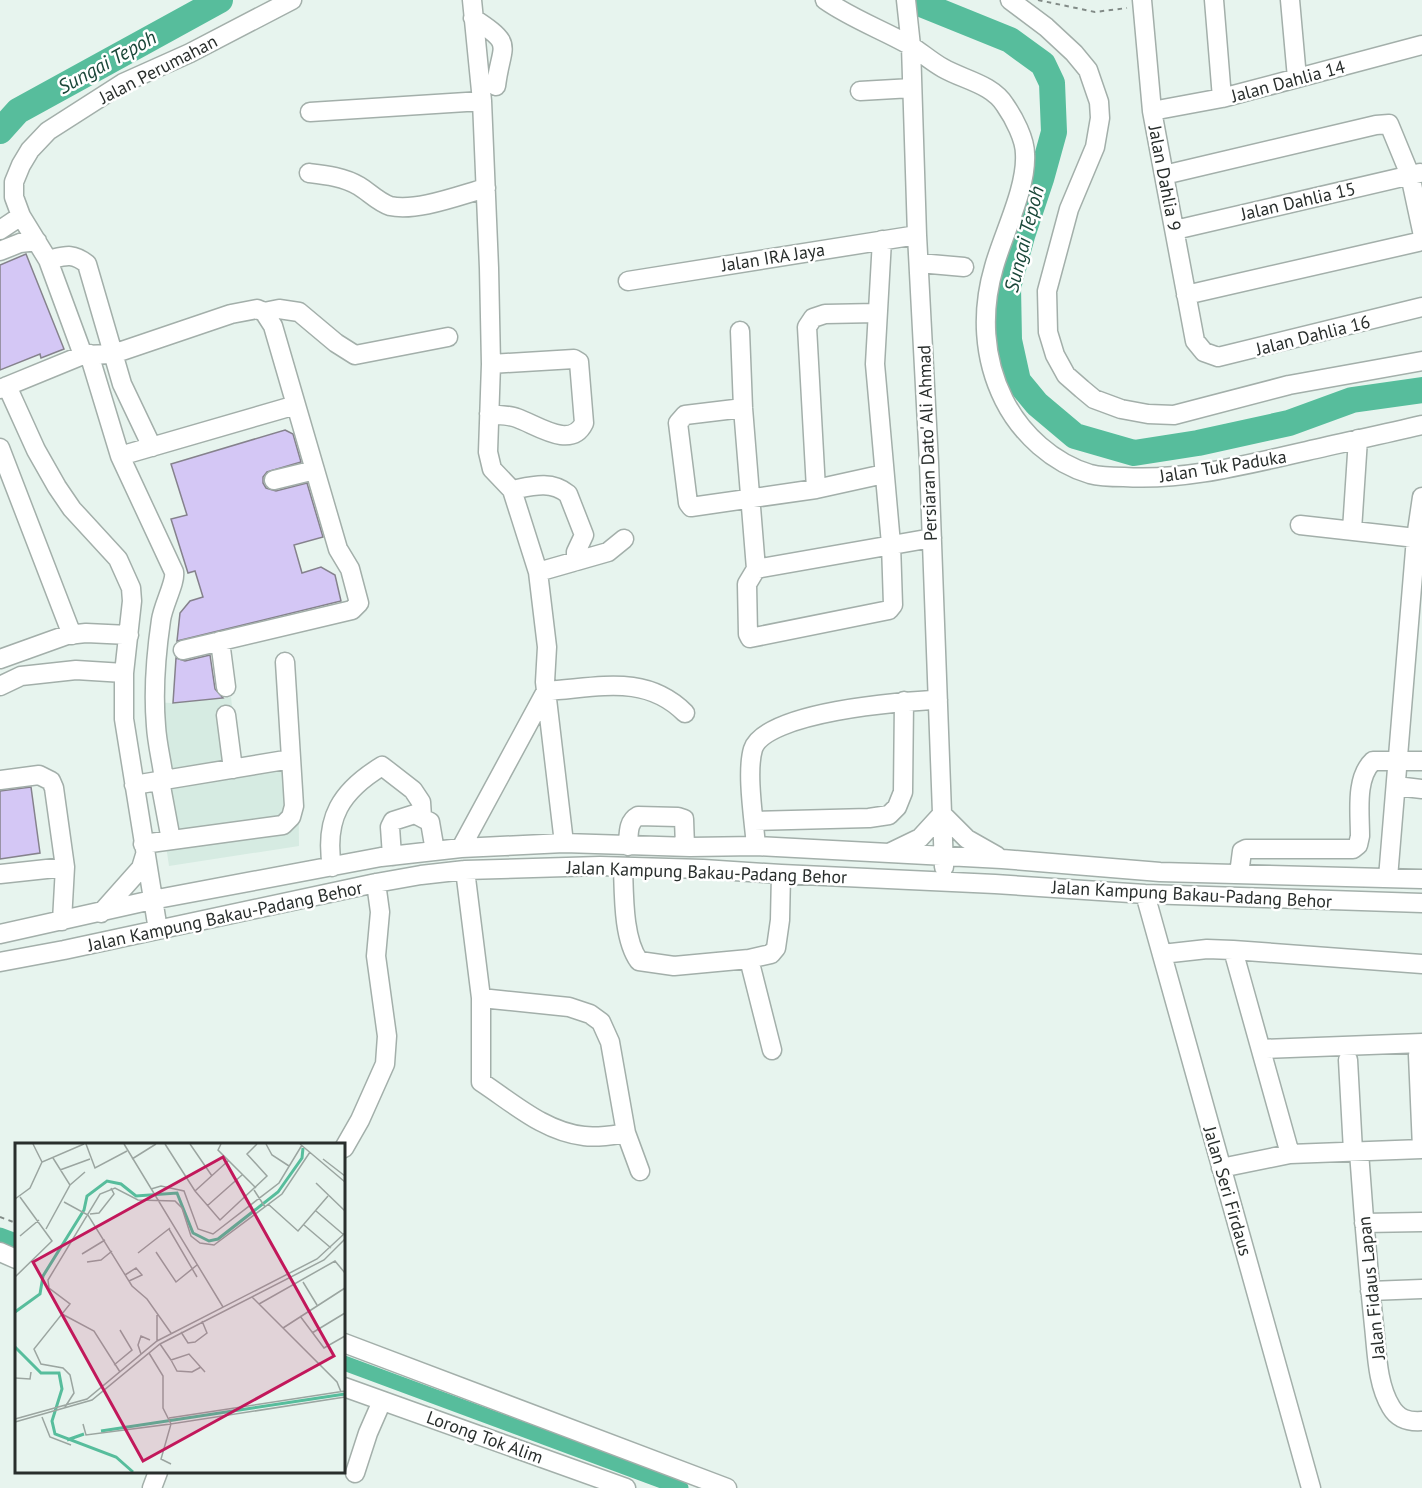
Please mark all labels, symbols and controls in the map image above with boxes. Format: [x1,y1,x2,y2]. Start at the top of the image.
water label: Sungai Tepoh [53,24,161,100]
street label: Jalan Perumahan [94,29,221,109]
street label: Jalan Dahlia 14 [1228,55,1348,108]
street label: Jalan Dahlia 9 [1143,122,1187,233]
street label: Jalan Dahlia 15 [1237,177,1358,226]
water label: Sungai Tepoh [998,183,1050,295]
street label: Jalan IRA Jaya [719,237,826,277]
street label: Jalan Dahlia 16 [1252,310,1373,361]
street label: Persiaran Dato' Ali Ahmad [912,345,942,541]
street label: Jalan Tuk Paduka [1157,445,1288,488]
street label: Jalan Kampung Bakau-Padang Behor [565,856,848,888]
street label: Jalan Kampung Bakau-Padang Behor [1050,875,1333,913]
street label: Jalan Kampung Bakau-Padang Behor [84,876,365,957]
street label: Jalan Seri Firdaus [1198,1123,1257,1258]
inset map [15,1143,345,1473]
street label: Jalan Fidaus Lapan [1352,1215,1390,1362]
street label: Lorong Tok Alim [424,1405,546,1469]

